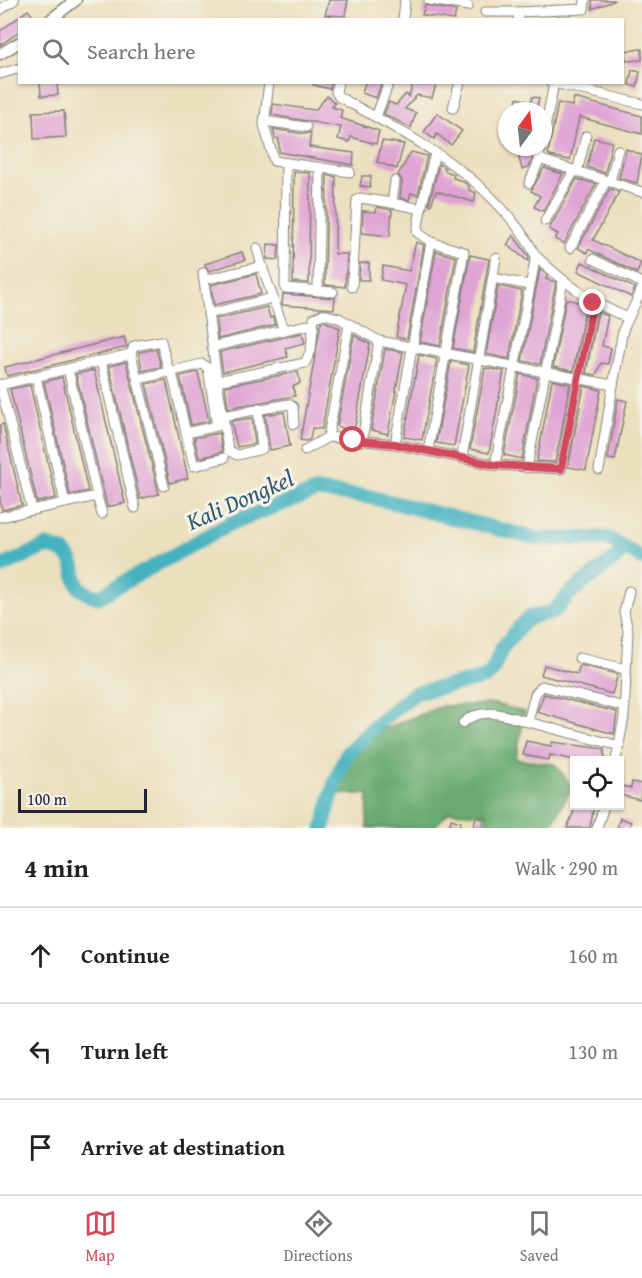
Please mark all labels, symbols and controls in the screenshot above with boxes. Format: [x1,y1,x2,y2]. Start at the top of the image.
search box [18,18,624,84]
icon: search [39,35,72,68]
text: Search here [87,35,196,67]
north arrow [498,102,552,156]
route end [579,289,605,315]
route start [339,426,365,452]
water label: Kali Dongkel [180,460,299,539]
map controls [570,756,624,810]
button: locate [570,756,624,810]
scale bar [18,786,147,814]
text: 100 m [27,787,67,811]
text: 4 min [24,848,89,887]
text: Walk · 290 m [515,853,618,882]
icon: ahead [24,939,57,972]
text: Continue [81,939,170,971]
text: 160 m [568,941,618,970]
icon: left [24,1035,57,1068]
text: Turn left [81,1035,168,1067]
text: 130 m [568,1037,618,1066]
icon: arrive [24,1131,57,1164]
text: Arrive at destination [81,1131,285,1163]
tab: Map [84,1207,117,1267]
tab: Directions [284,1207,353,1267]
tab: Saved [520,1207,558,1267]

